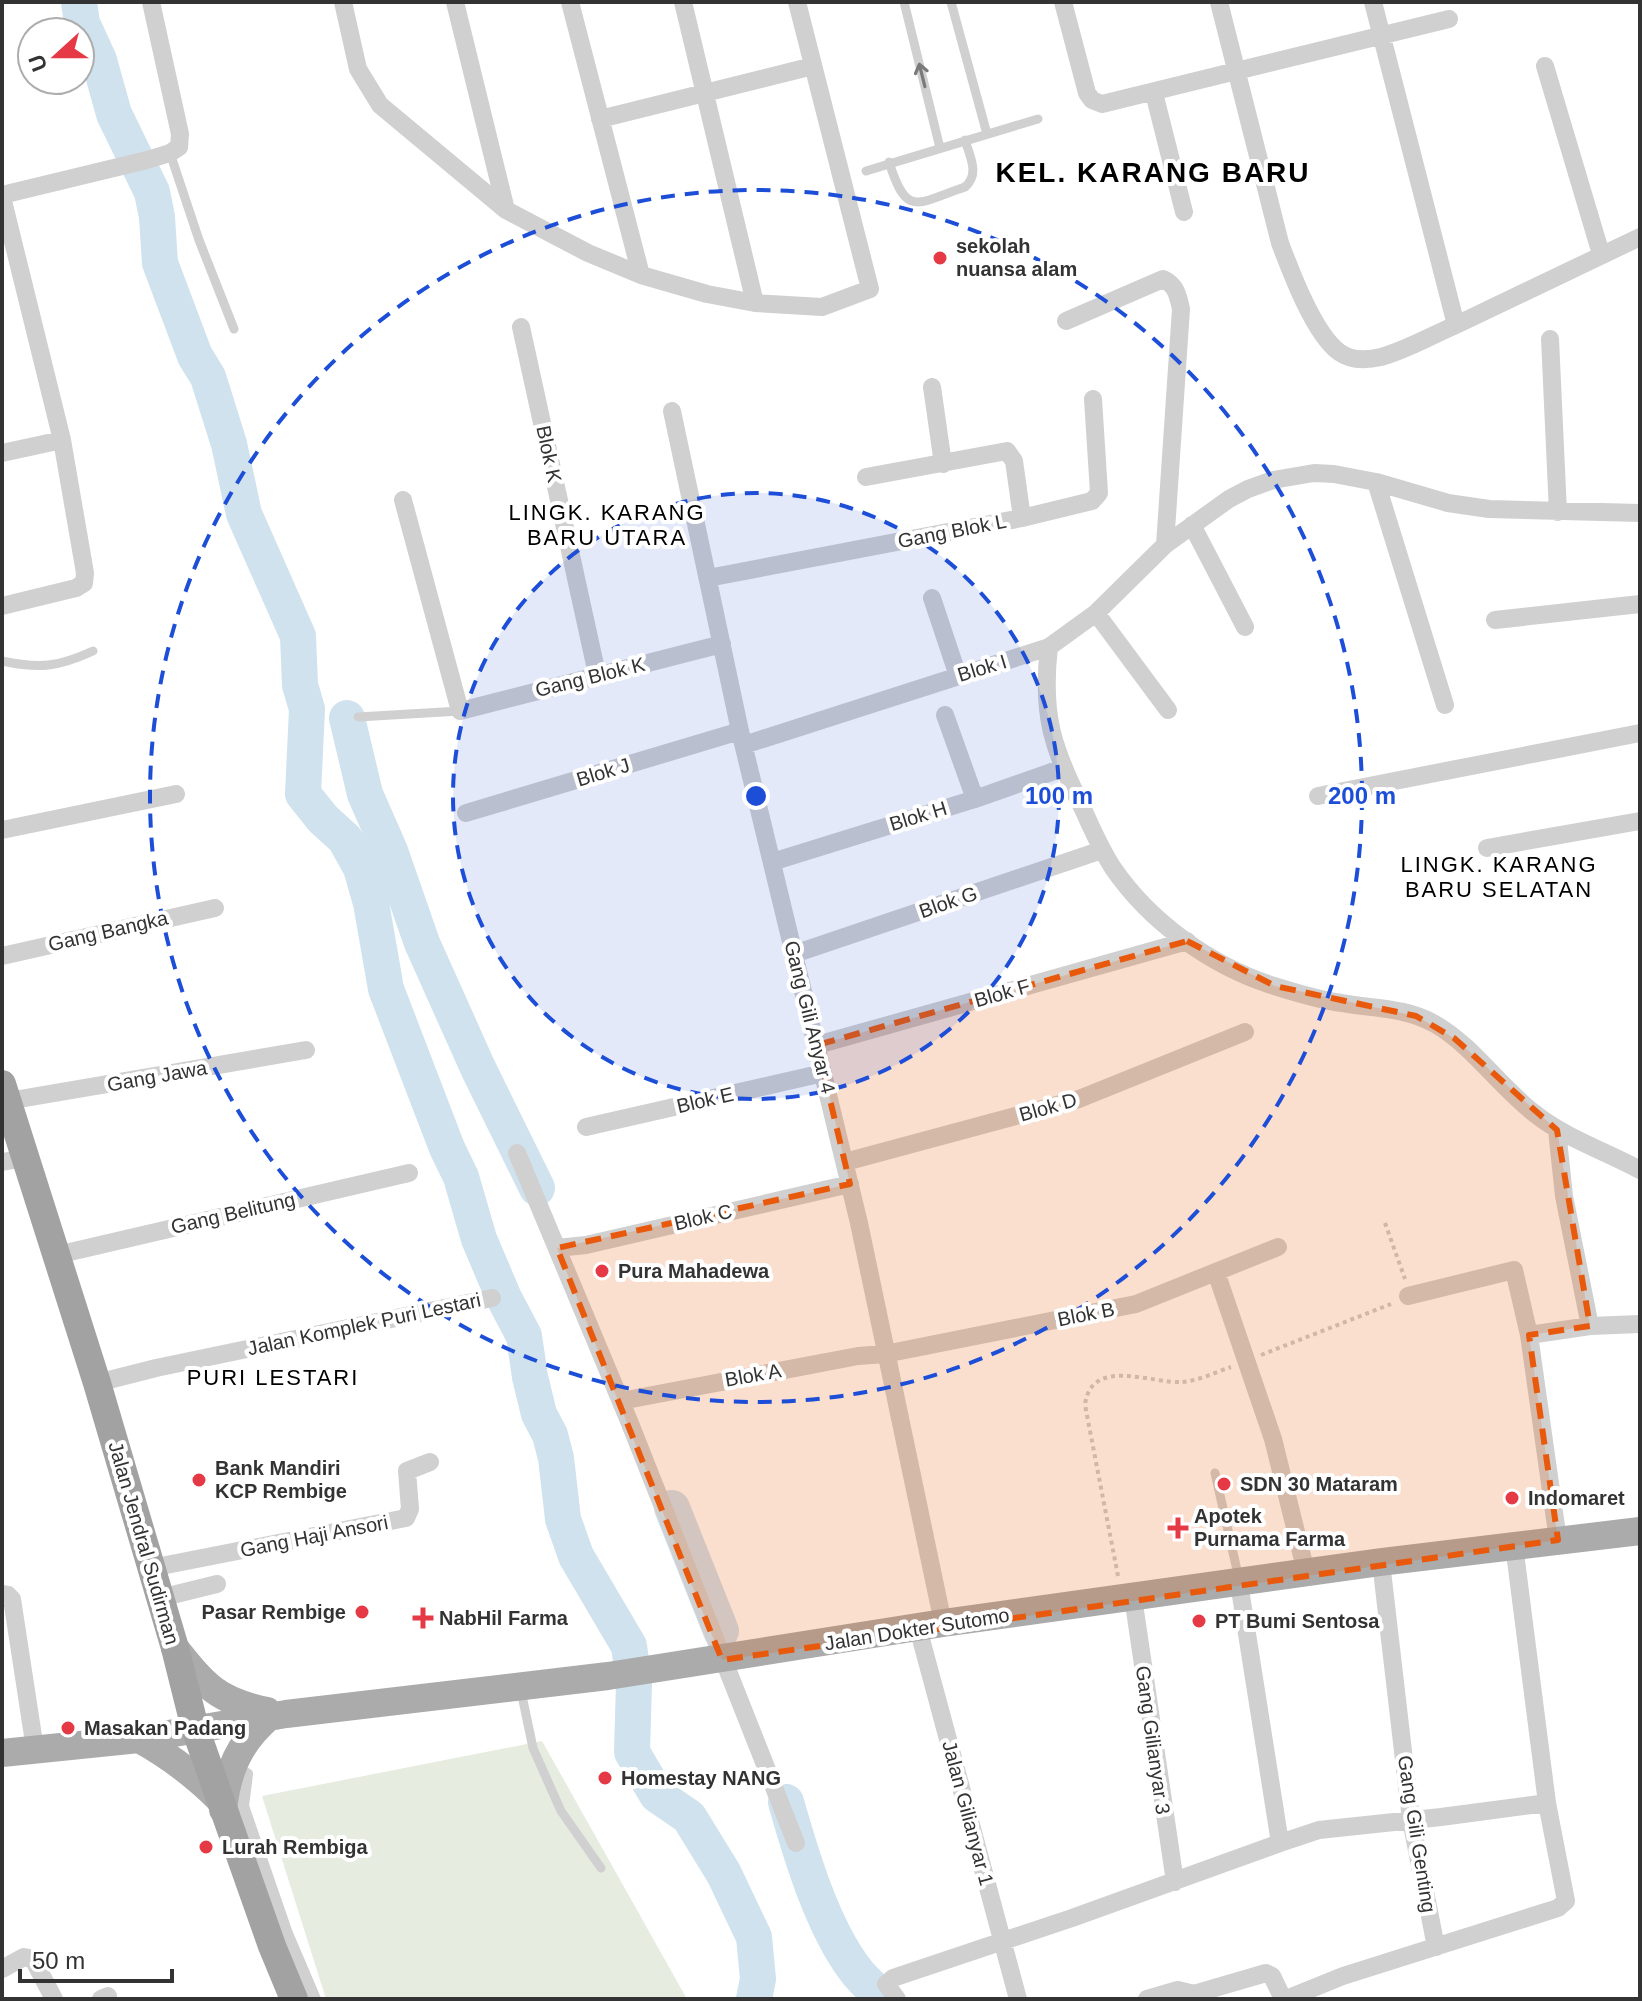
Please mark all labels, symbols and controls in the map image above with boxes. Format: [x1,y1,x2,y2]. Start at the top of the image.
north arrow [16,16,96,96]
text: U [23,51,52,75]
one-way arrow [914,62,929,88]
district label: KEL. KARANG BARU [995,157,1311,188]
place label: sekolah nuansa alam [956,235,1077,280]
marker: sekolah nuansa alam [931,249,949,267]
street label: Blok K [532,423,566,485]
district label: LINGK. KARANG BARU UTARA [508,500,706,550]
street label: Gang Blok L [896,510,1008,552]
street label: Blok I [955,650,1009,686]
street label: Gang Blok K [533,653,648,701]
street label: Blok J [574,754,632,790]
centre of rings [742,782,770,810]
text: 100 m [1025,782,1093,809]
text: 200 m [1328,782,1396,809]
street label: Blok H [887,797,949,835]
district label: LINGK. KARANG BARU SELATAN [1400,852,1598,902]
street label: Blok G [916,882,980,922]
street label: Gang Bangka [46,906,171,955]
street label: Gang Gili Anyar 4 [780,938,840,1096]
street label: Blok F [972,975,1032,1011]
street label: Gang Jawa [105,1056,210,1096]
street label: Blok E [674,1083,736,1117]
street label: Blok D [1017,1088,1079,1126]
street label: Gang Belitung [169,1188,297,1238]
street label: Blok C [672,1200,734,1234]
place label: Pura Mahadewa [618,1260,770,1282]
marker: Pura Mahadewa [593,1262,611,1280]
street label: Jalan Komplek Puri Lestari [245,1289,483,1359]
street label: Blok B [1056,1298,1116,1330]
street label: Blok A [723,1359,783,1391]
district label: PURI LESTARI [187,1365,359,1390]
street label: Jalan Jendral Sudirman [104,1439,184,1647]
place label: Bank Mandiri KCP Rembige [215,1457,347,1502]
marker: Bank Mandiri KCP Rembige [190,1471,208,1489]
place label: SDN 30 Mataram [1240,1473,1398,1495]
marker: SDN 30 Mataram [1215,1475,1233,1493]
place label: Indomaret [1528,1487,1625,1509]
marker: Indomaret [1503,1489,1521,1507]
place label: Apotek Purnama Farma [1194,1505,1346,1550]
street label: Gang Haji Ansori [238,1511,390,1561]
marker: Apotek Purnama Farma [1169,1519,1187,1537]
place label: Pasar Rembige [201,1601,346,1623]
marker: Pasar Rembige [353,1603,371,1621]
street label: Jalan Dokter Sutomo [823,1604,1011,1654]
place label: NabHil Farma [439,1607,569,1629]
marker: NabHil Farma [414,1609,432,1627]
place label: PT Bumi Sentosa [1215,1610,1380,1632]
marker: PT Bumi Sentosa [1190,1612,1208,1630]
street label: Gang Gilianyar 3 [1132,1664,1174,1816]
place label: Masakan Padang [84,1717,246,1739]
marker: Masakan Padang [59,1719,77,1737]
street label: Jalan Gilianyar 1 [938,1738,998,1888]
street label: Gang Gili Genting [1394,1754,1440,1914]
place label: Homestay NANG [621,1767,781,1789]
marker: Homestay NANG [596,1769,614,1787]
place label: Lurah Rembiga [222,1836,368,1858]
marker: Lurah Rembiga [197,1838,215,1856]
scale bar [20,1933,172,1983]
text: 50 m [32,1947,85,1974]

